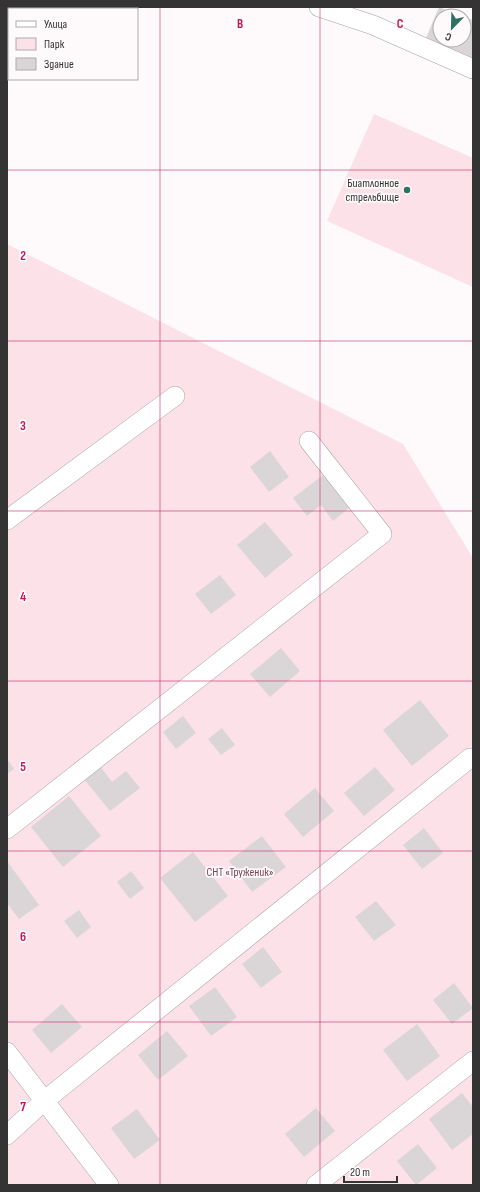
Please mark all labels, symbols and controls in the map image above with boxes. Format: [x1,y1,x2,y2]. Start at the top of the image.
legend [8,8,138,80]
north arrow [432,8,472,48]
text: B [237,16,243,32]
text: C [397,16,404,32]
text: Улица [44,17,68,32]
text: С [443,30,453,44]
text: Парк [44,37,65,52]
text: Здание [44,57,74,72]
place label: Биатлонное стрельбище [346,176,399,205]
marker: Биатлонное стрельбище [402,185,412,195]
text: 2 [20,248,26,264]
text: 3 [20,418,26,434]
text: 4 [20,589,26,605]
text: 5 [20,759,26,775]
park label: СНТ «Труженик» [206,865,274,880]
text: 6 [20,929,26,945]
text: 7 [20,1099,26,1115]
scale bar [344,1158,397,1184]
text: 20 m [350,1165,370,1180]

